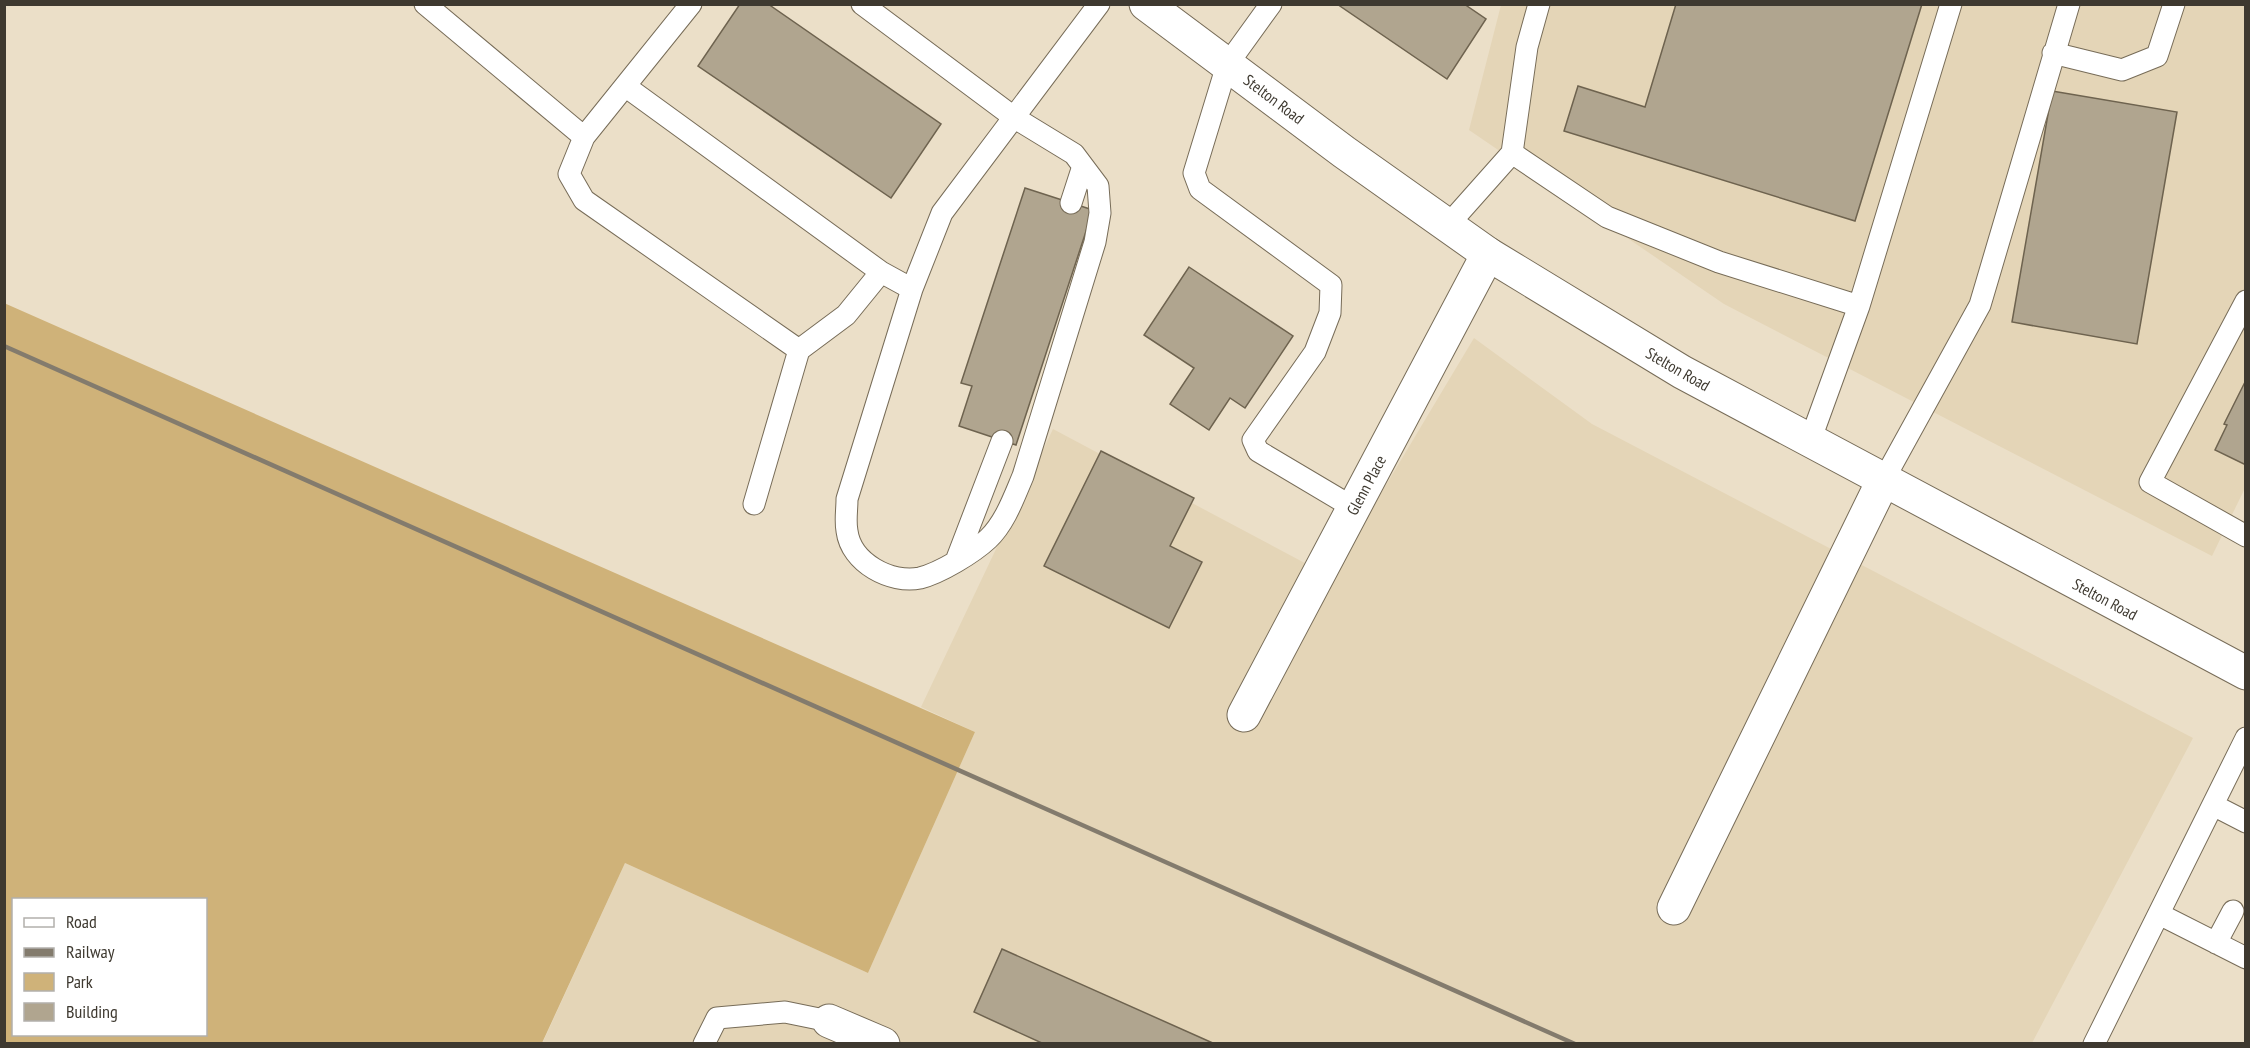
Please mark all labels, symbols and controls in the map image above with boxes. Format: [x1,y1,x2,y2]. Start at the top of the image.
street label: Stelton Road [1240,70,1308,128]
street label: Stelton Road [1643,343,1714,395]
street label: Glenn Place [1342,452,1390,518]
street label: Stelton Road [2069,574,2141,624]
legend [12,898,207,1036]
text: Road [66,910,97,933]
text: Railway [66,940,115,963]
text: Park [66,970,93,993]
text: Building [66,1000,118,1023]

